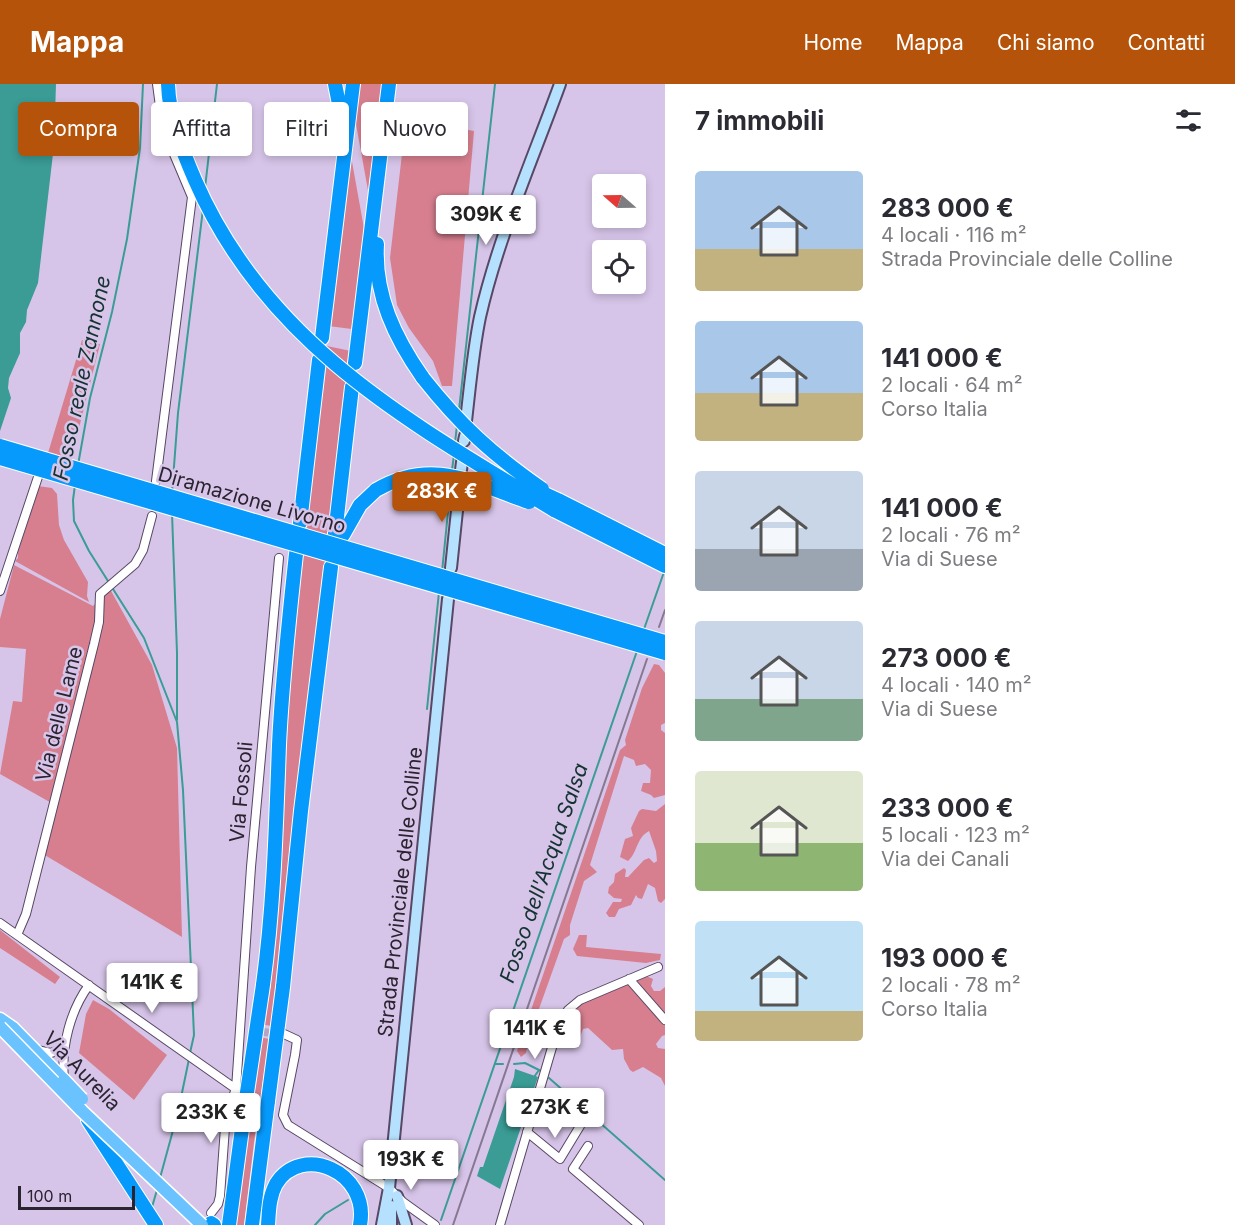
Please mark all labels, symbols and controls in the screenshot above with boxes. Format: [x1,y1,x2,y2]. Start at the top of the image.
text: Mappa [30,25,124,59]
text: Home [804,30,862,55]
text: Mappa [895,30,964,55]
text: Chi siamo [997,30,1095,55]
text: Contatti [1128,30,1205,55]
chip: Compra [18,102,139,156]
chip: Affitta [151,102,252,156]
chip: Filtri [264,102,349,156]
chip: Nuovo [361,102,468,156]
icon: filters [1172,104,1205,137]
text: 7 immobili [695,105,824,136]
north arrow [592,174,646,228]
map controls [592,174,646,294]
text: 283 000 € [881,192,1014,223]
pin: 309K € [437,195,535,246]
icon: home [743,195,815,267]
text: 309K € [450,202,522,226]
text: 4 locali · 116 m² [881,223,1027,247]
button: locate [592,240,646,294]
text: Strada Provinciale delle Colline [881,247,1173,271]
water label: Fosso reale Zannone [48,273,115,482]
text: 141 000 € [881,342,1003,373]
icon: home [743,345,815,417]
text: 2 locali · 64 m² [881,373,1023,397]
text: Corso Italia [881,397,988,421]
street label: Diramazione Livorno [155,462,349,538]
pin: 283K € [393,472,491,523]
text: 283K € [406,479,478,503]
text: 141 000 € [881,492,1003,523]
icon: home [743,495,815,567]
text: 2 locali · 76 m² [881,523,1021,547]
text: Via di Suese [881,547,998,571]
text: 273 000 € [881,642,1012,673]
street label: Via delle Lame [31,644,87,784]
icon: home [743,645,815,717]
text: 4 locali · 140 m² [881,673,1032,697]
text: Via di Suese [881,697,998,721]
street label: Via Fossoli [225,740,257,844]
street label: Strada Provinciale delle Colline [373,746,427,1038]
water label: Fosso dell'Acqua Salsa [494,760,593,986]
text: 233 000 € [881,792,1014,823]
icon: home [743,795,815,867]
text: 5 locali · 123 m² [881,823,1030,847]
text: Via dei Canali [881,847,1009,871]
text: 193 000 € [881,942,1009,973]
icon: home [743,945,815,1017]
pin: 141K € [103,963,201,1014]
text: 141K € [121,970,183,994]
text: 2 locali · 78 m² [881,973,1021,997]
text: Corso Italia [881,997,988,1021]
pin: 141K € [486,1009,584,1060]
text: 141K € [504,1016,566,1040]
street label: Via Aurelia [38,1026,126,1116]
pin: 273K € [506,1088,604,1139]
pin: 233K € [162,1093,260,1144]
text: 273K € [520,1095,590,1119]
text: 233K € [175,1100,247,1124]
pin: 193K € [362,1140,460,1191]
text: 193K € [377,1147,445,1171]
scale bar [18,1183,135,1210]
text: 100 m [27,1186,72,1206]

